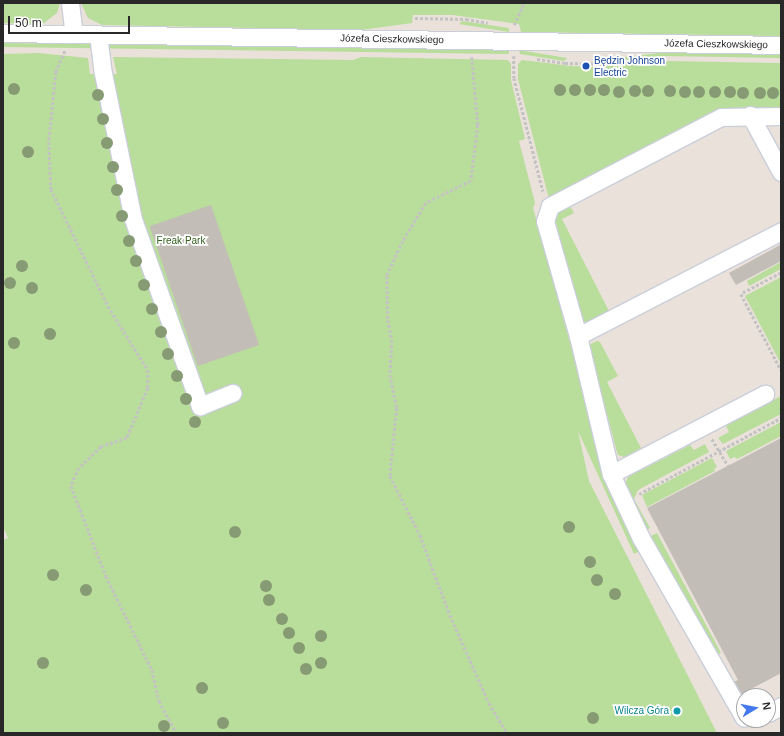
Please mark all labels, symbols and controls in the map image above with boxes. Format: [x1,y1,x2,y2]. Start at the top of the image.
scale bar [10,8,132,34]
text: 50 m [15,16,42,30]
street label: Józefa Cieszkowskiego [340,32,444,46]
street label: Józefa Cieszkowskiego [664,37,768,51]
place label: Będzin Johnson Electric [594,54,665,78]
marker: Będzin Johnson Electric [581,61,591,71]
park label: Freak Park [157,235,205,247]
north arrow [736,688,776,728]
text: N [760,701,773,711]
place label: Wilcza Góra [615,705,669,717]
marker: Wilcza Góra [672,706,682,716]

